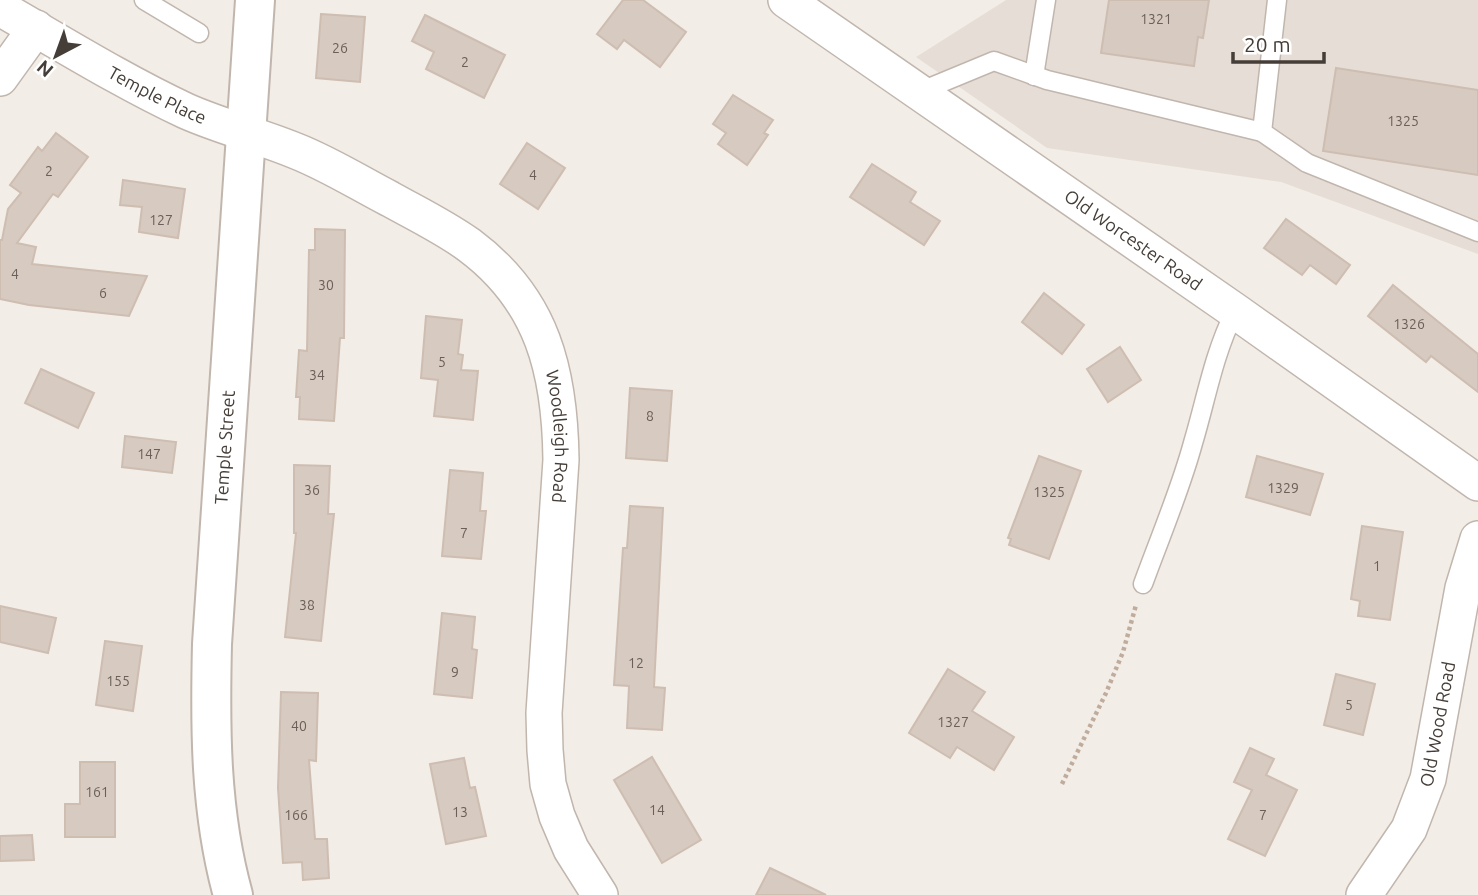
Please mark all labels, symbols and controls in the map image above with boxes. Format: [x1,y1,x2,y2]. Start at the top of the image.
house number: 1321 [1140,11,1172,27]
north arrow [21,21,91,91]
scale bar [1233,21,1324,65]
text: 20 m [1244,32,1291,56]
house number: 26 [332,40,348,56]
house number: 2 [461,54,469,70]
text: N [32,56,57,82]
street label: Temple Place [105,62,209,127]
house number: 1325 [1387,113,1419,129]
house number: 2 [45,163,53,179]
house number: 4 [529,167,537,183]
street label: Old Worcester Road [1061,185,1206,294]
house number: 127 [149,212,173,228]
house number: 4 [11,266,19,282]
house number: 30 [318,277,334,293]
house number: 6 [99,285,107,301]
house number: 1326 [1393,316,1425,332]
house number: 5 [438,354,446,370]
house number: 34 [309,367,325,383]
street label: Woodleigh Road [543,368,572,504]
street label: Temple Street [210,390,238,505]
house number: 8 [646,408,654,424]
house number: 147 [137,446,161,462]
house number: 1329 [1267,480,1299,496]
house number: 36 [304,482,320,498]
house number: 1325 [1033,484,1065,500]
house number: 7 [460,525,468,541]
house number: 1 [1373,558,1381,574]
house number: 38 [299,597,315,613]
house number: 12 [628,655,644,671]
street label: Old Wood Road [1415,660,1458,790]
house number: 9 [451,664,459,680]
house number: 155 [106,673,130,689]
house number: 5 [1345,697,1353,713]
house number: 1327 [937,714,969,730]
house number: 40 [291,718,307,734]
house number: 161 [85,784,109,800]
house number: 14 [649,802,665,818]
house number: 13 [452,804,468,820]
house number: 166 [284,807,308,823]
house number: 7 [1259,807,1267,823]

